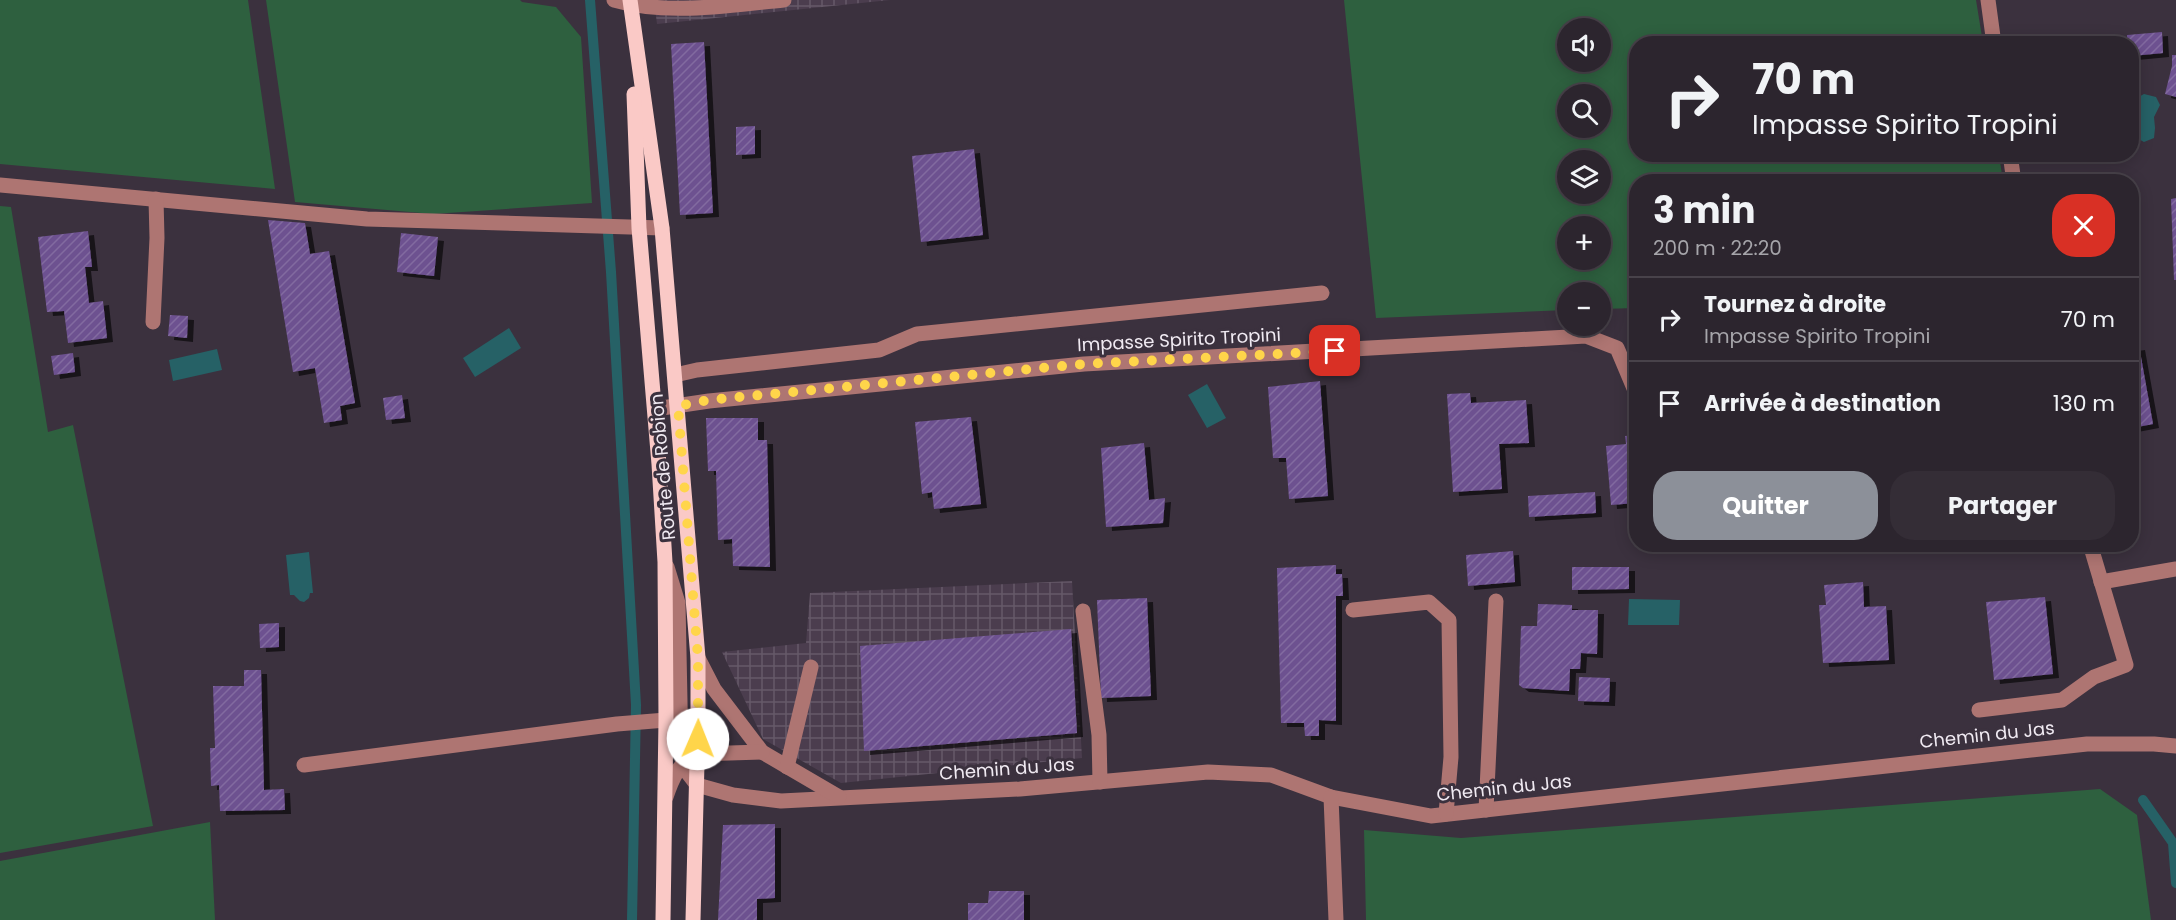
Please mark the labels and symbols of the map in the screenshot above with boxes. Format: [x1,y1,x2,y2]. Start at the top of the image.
street label: Impasse Spirito Tropini [1077,322,1281,357]
pin [1309,325,1360,376]
street label: Route de Robion [644,393,681,541]
position arrow [666,707,730,771]
street label: Chemin du Jas [1918,715,2056,754]
street label: Chemin du Jas [939,751,1075,786]
street label: Chemin du Jas [1435,768,1573,807]

